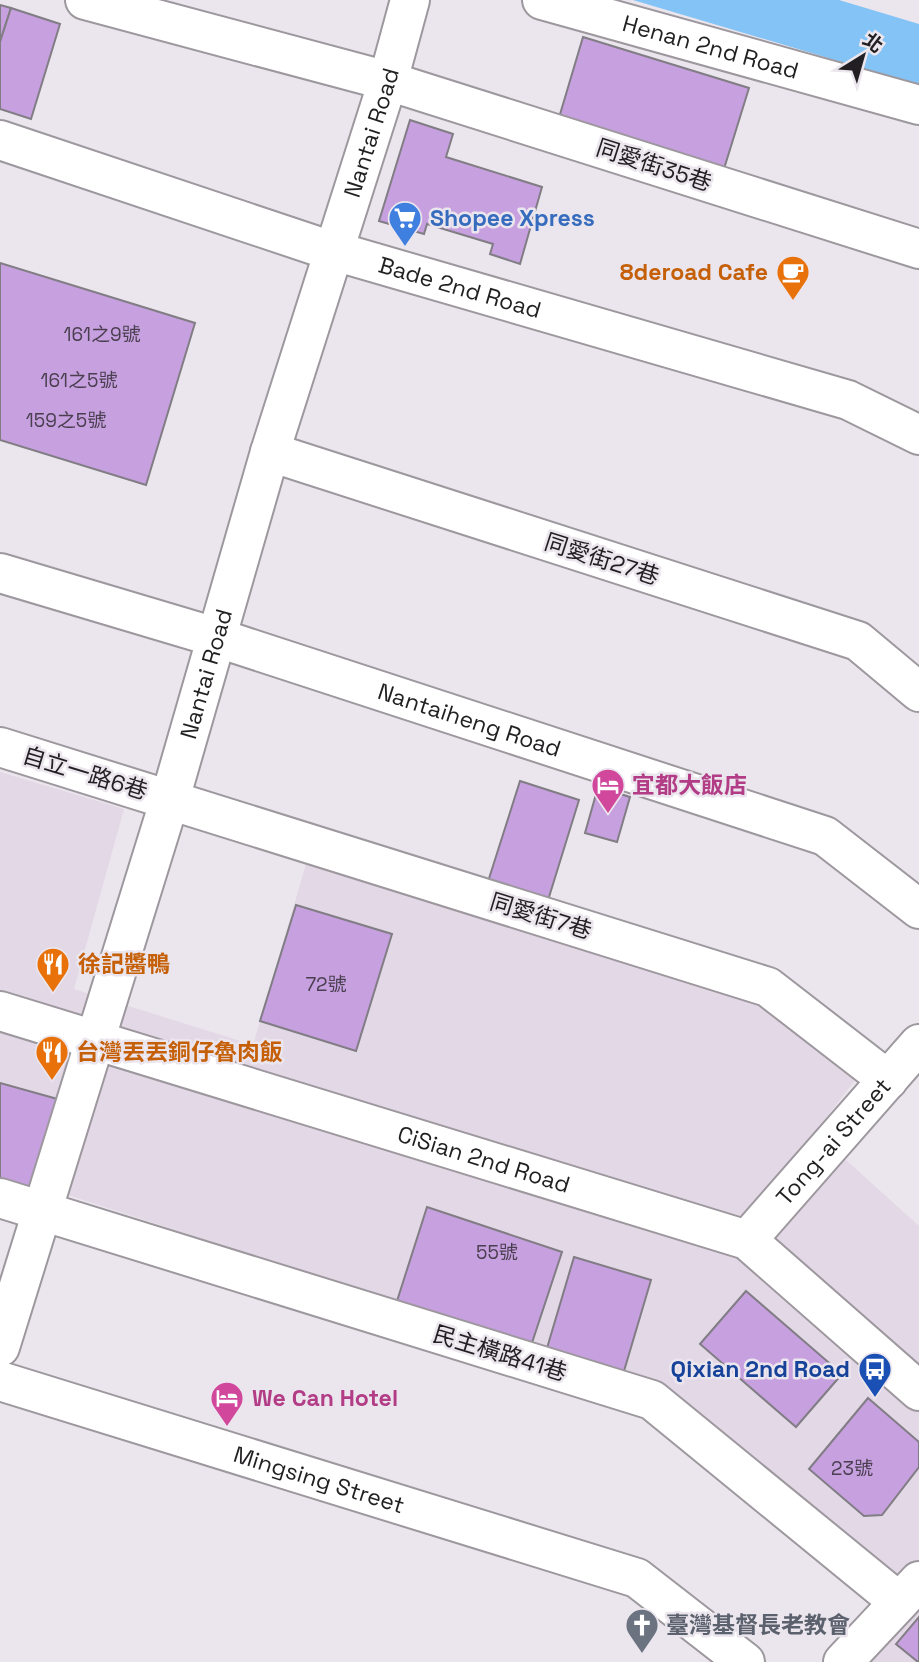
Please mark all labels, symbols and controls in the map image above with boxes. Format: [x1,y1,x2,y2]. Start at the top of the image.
street label: Henan 2nd Road [619,8,802,86]
north arrow [828,21,898,91]
text: 北 [858,27,888,59]
street label: Nantai Road [337,65,406,201]
street label: 同愛街35巷 [592,132,716,198]
supermarket icon: Shopee Xpress [386,199,424,248]
place label: Shopee Xpress [430,203,595,233]
street label: Bade 2nd Road [375,250,545,325]
cafe icon: 8deroad Cafe [774,253,812,302]
place label: 8deroad Cafe [620,257,768,287]
house number: 161之9號 [63,322,141,347]
house number: 161之5號 [41,368,117,393]
house number: 159之5號 [26,408,106,433]
street label: 同愛街27巷 [541,526,663,592]
street label: Nantai Road [173,605,239,742]
street label: Nantaiheng Road [374,676,565,764]
street label: 自立一路6巷 [19,740,151,806]
hotel icon: 宜都大飯店 [589,766,627,815]
place label: 宜都大飯店 [632,770,747,800]
street label: 同愛街7巷 [486,886,596,946]
restaurant icon: 徐記醬鴨 [34,945,72,994]
place label: 徐記醬鴨 [78,949,170,979]
house number: 72號 [306,972,347,997]
restaurant icon: 台灣丟丟銅仔魯肉飯 [33,1033,71,1082]
place label: 台灣丟丟銅仔魯肉飯 [76,1037,283,1067]
street label: Tong-ai Street [769,1072,897,1212]
street label: CiSian 2nd Road [394,1119,574,1200]
house number: 55號 [476,1240,518,1265]
street label: 民主橫路41巷 [429,1318,571,1388]
bus stop icon: Qixian 2nd Road [856,1350,894,1399]
place label: Qixian 2nd Road [671,1354,850,1384]
hotel icon: We Can Hotel [208,1379,246,1428]
place label: We Can Hotel [252,1383,398,1413]
street label: Mingsing Street [230,1439,408,1520]
house number: 23號 [831,1456,873,1481]
church icon: 臺灣基督長老教會 [623,1606,661,1655]
place label: 臺灣基督長老教會 [666,1610,850,1640]

